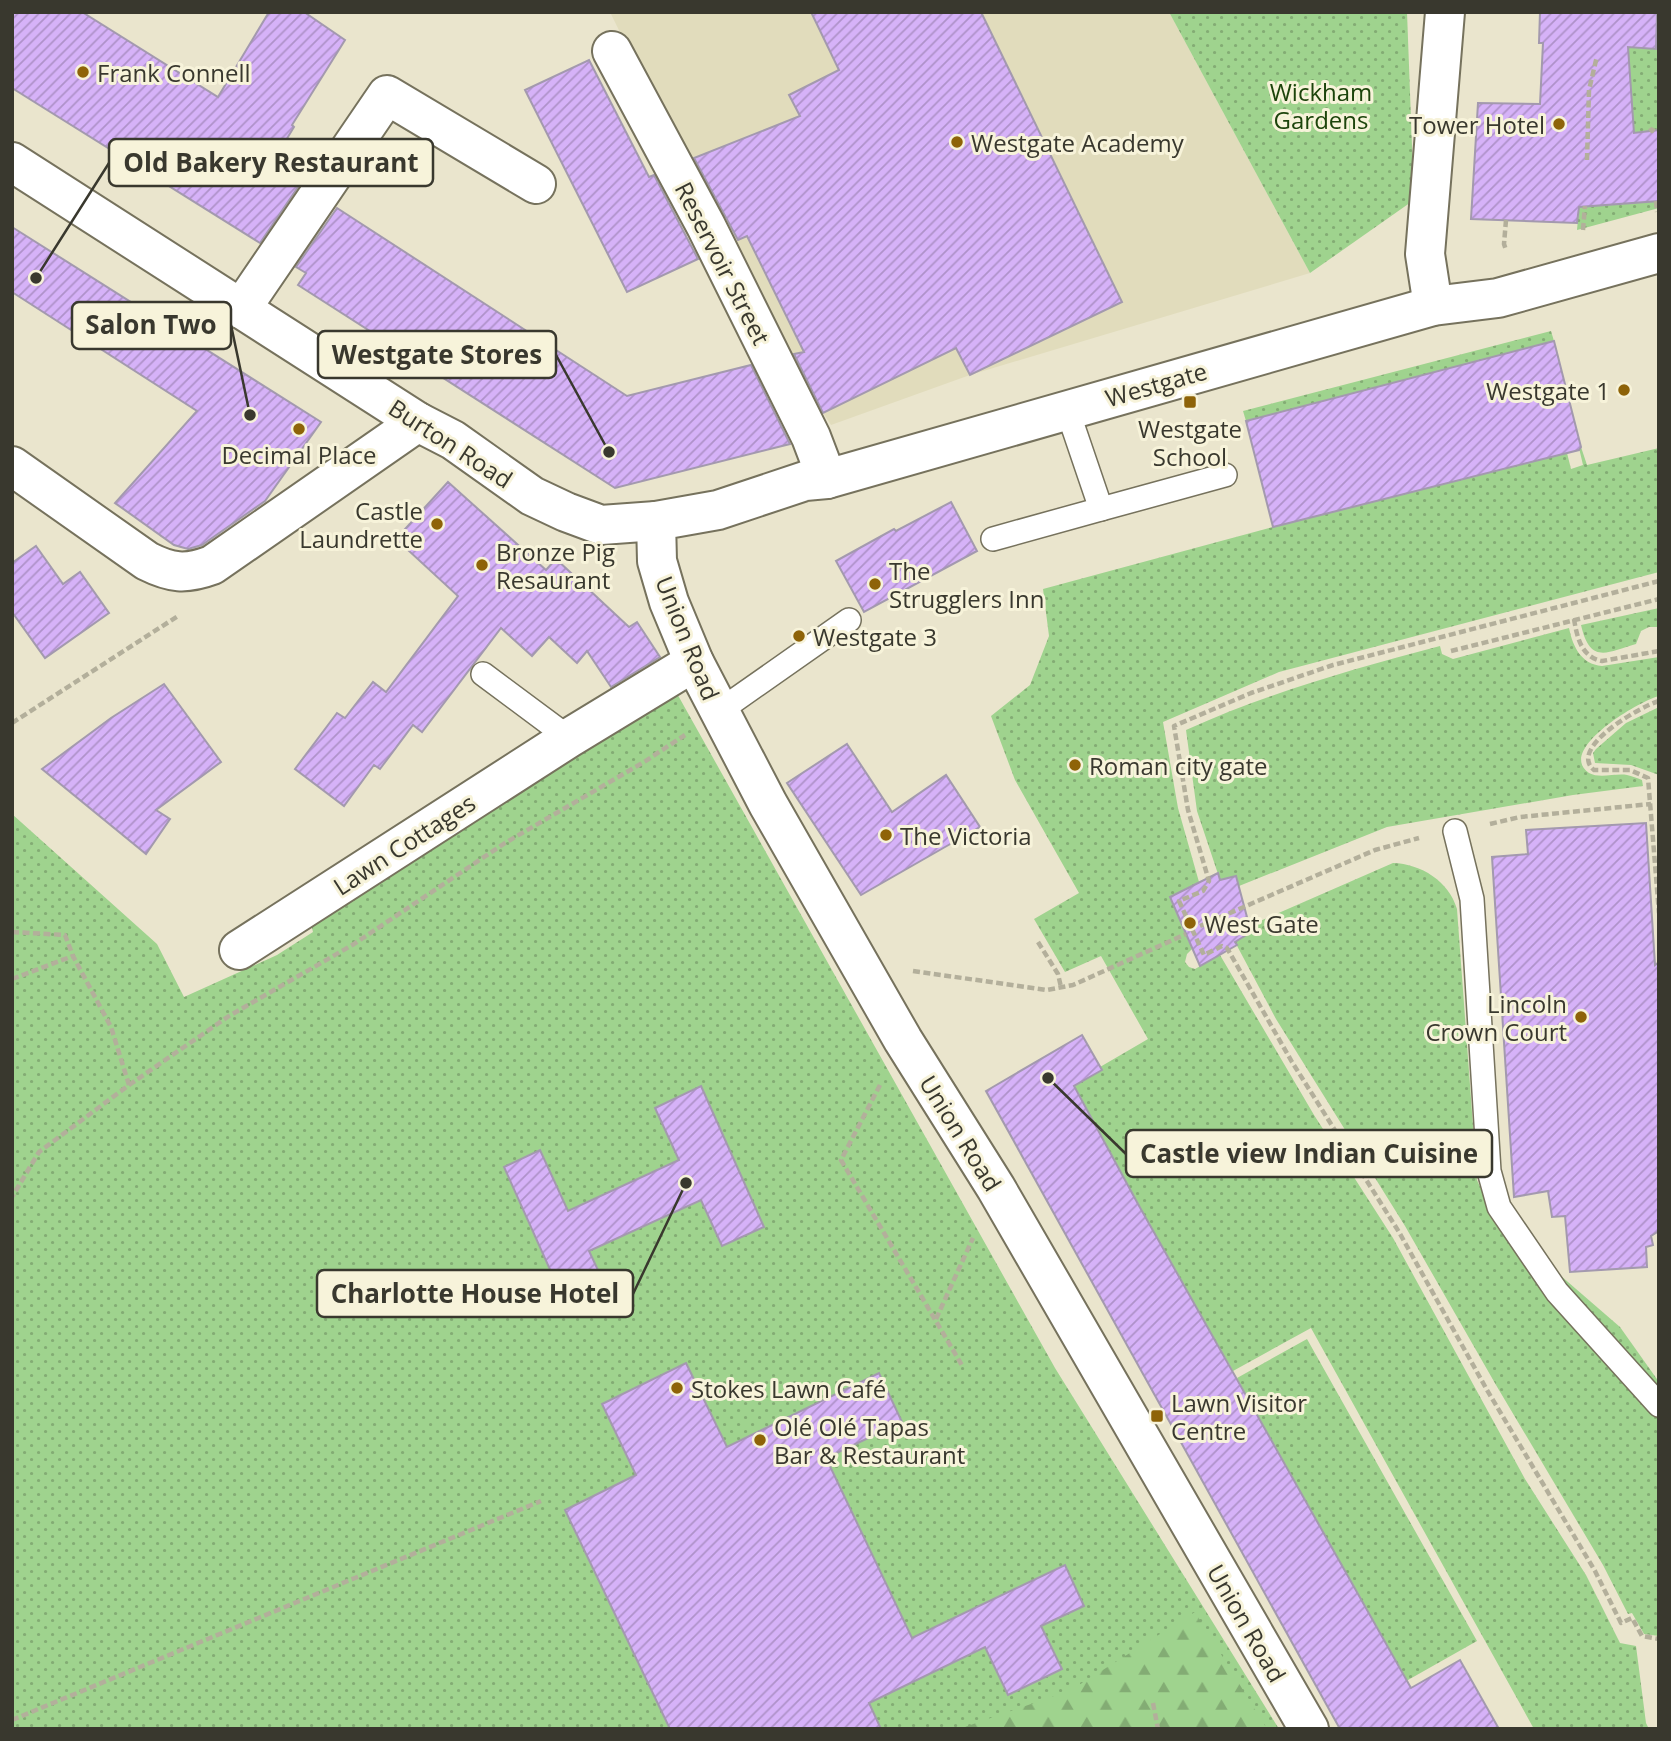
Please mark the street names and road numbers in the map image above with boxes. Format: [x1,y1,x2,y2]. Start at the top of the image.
street label: Reservoir Street [668,176,778,350]
street label: Westgate [1101,354,1211,414]
street label: Burton Road [383,391,519,495]
street label: Union Road [648,571,728,705]
street label: Lawn Cottages [327,786,481,902]
street label: Union Road [912,1069,1010,1197]
street label: Union Road [1200,1558,1294,1688]

